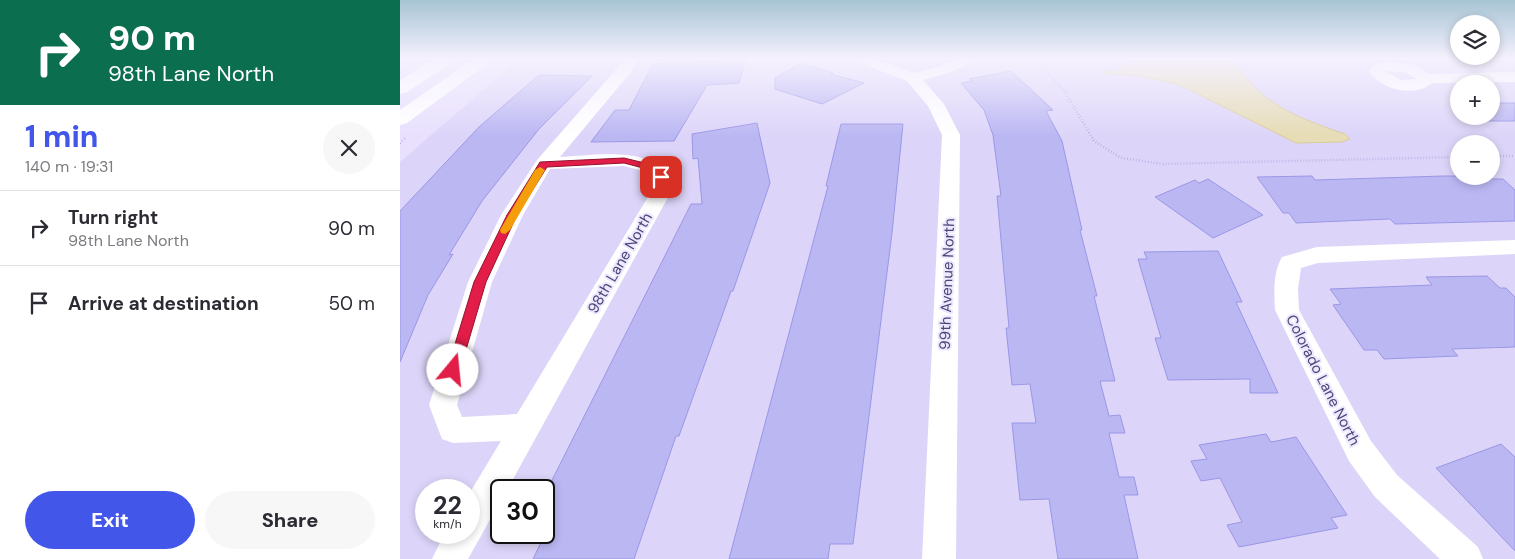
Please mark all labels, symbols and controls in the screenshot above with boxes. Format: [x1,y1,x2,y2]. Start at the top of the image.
text: 90 m [108,15,196,61]
map controls [1450,15,1500,185]
button: layers [1450,15,1500,65]
icon: right [25,20,90,85]
text: 98th Lane North [108,59,274,88]
button: + [1450,75,1500,125]
text: 1 min [25,117,98,156]
button: close [323,122,375,174]
button: − [1450,135,1500,185]
text: 140 m · 19:31 [25,156,113,177]
pin [640,156,682,198]
icon: arrive [647,163,675,191]
text: Turn right [68,205,158,230]
street label: 98th Lane North [583,209,657,317]
icon: right [25,214,53,242]
text: 90 m [328,216,375,241]
street label: 99th Avenue North [935,218,959,350]
text: 98th Lane North [68,230,189,251]
icon: arrive [25,289,53,317]
text: Arrive at destination [68,291,259,316]
text: 50 m [328,291,375,316]
street label: Colorado Lane North [1281,311,1365,449]
position arrow [426,343,478,395]
speed limit sign: 30 [490,479,555,544]
text: 22 [433,489,462,522]
button: Exit [25,491,195,549]
button: Share [205,491,375,549]
text: km/h [433,516,462,532]

